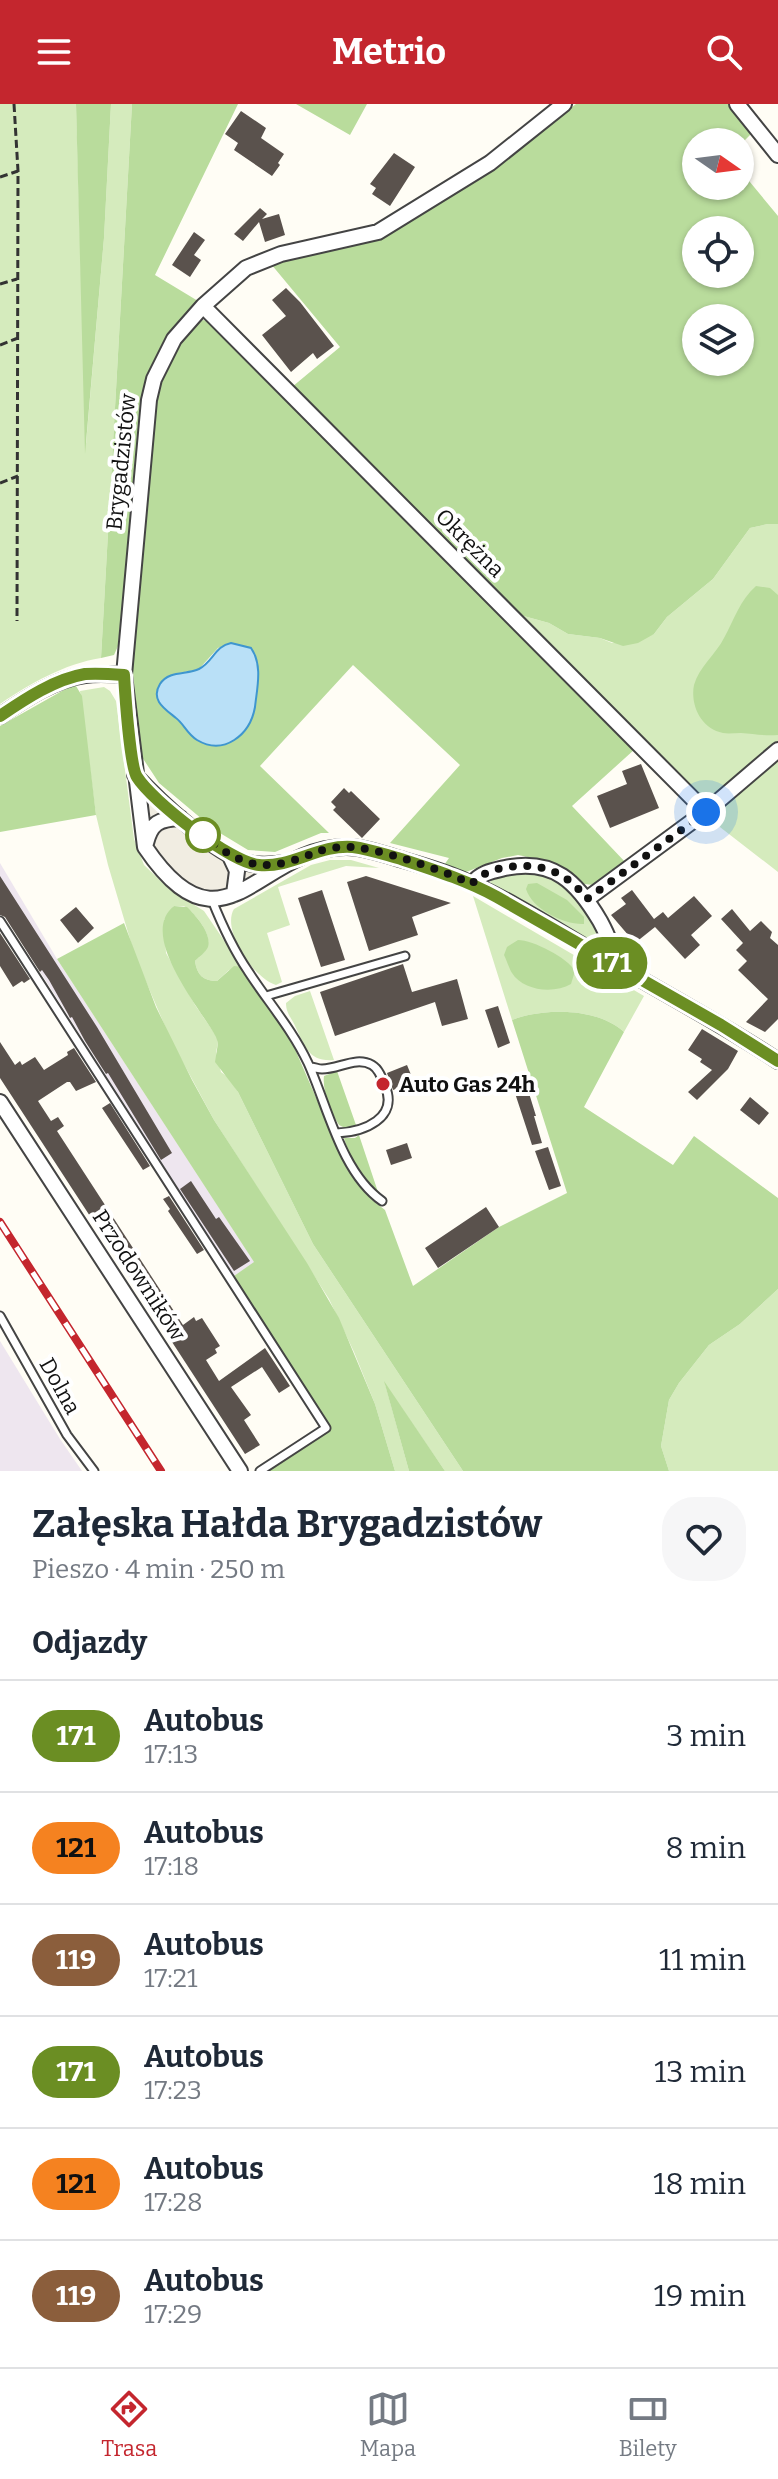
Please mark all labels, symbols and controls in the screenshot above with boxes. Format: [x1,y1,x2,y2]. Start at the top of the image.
icon: menu [32,30,76,74]
text: Metrio [332,30,446,74]
icon: search [702,30,746,74]
north arrow [682,128,754,200]
map controls [682,128,754,376]
button: locate [682,216,754,288]
button: layers [682,304,754,376]
street label: Brygadzistów [100,392,142,532]
street label: Okrężna [430,503,510,583]
your location [686,792,726,832]
unlabelled marker [186,818,220,852]
line badge: 171 [566,937,658,989]
text: 171 [592,946,632,979]
place label: Auto Gas 24h [399,1071,536,1098]
marker: Auto Gas 24h [374,1075,392,1093]
street label: Przodowników [87,1204,192,1346]
street label: Dolna [34,1353,86,1419]
button: heart [662,1497,746,1581]
text: Załęska Hałda Brygadzistów [32,1501,542,1547]
text: Pieszo · 4 min · 250 m [32,1554,285,1585]
text: Odjazdy [32,1625,147,1661]
text: Autobus [144,1703,264,1739]
text: 3 min [666,1718,746,1754]
text: 171 [56,1719,96,1752]
text: 17:13 [144,1739,198,1770]
text: Autobus [144,1815,264,1851]
text: 8 min [665,1830,746,1866]
text: 121 [56,1831,96,1864]
text: 17:18 [144,1851,199,1882]
text: Autobus [144,1927,264,1963]
text: 11 min [659,1942,746,1978]
text: 119 [56,1943,96,1976]
text: 17:21 [144,1963,198,1994]
text: Autobus [144,2039,264,2075]
text: 13 min [654,2054,746,2090]
text: 171 [56,2055,96,2088]
text: 17:23 [144,2075,202,2106]
text: Autobus [144,2151,264,2187]
text: 18 min [653,2166,746,2202]
text: 121 [56,2167,96,2200]
text: 17:28 [144,2187,203,2218]
text: Autobus [144,2263,264,2299]
text: 19 min [654,2278,746,2314]
text: 119 [56,2279,96,2312]
text: 17:29 [144,2299,202,2330]
tab: Trasa [101,2387,157,2462]
tab: Mapa [360,2387,416,2462]
tab: Bilety [619,2387,677,2462]

